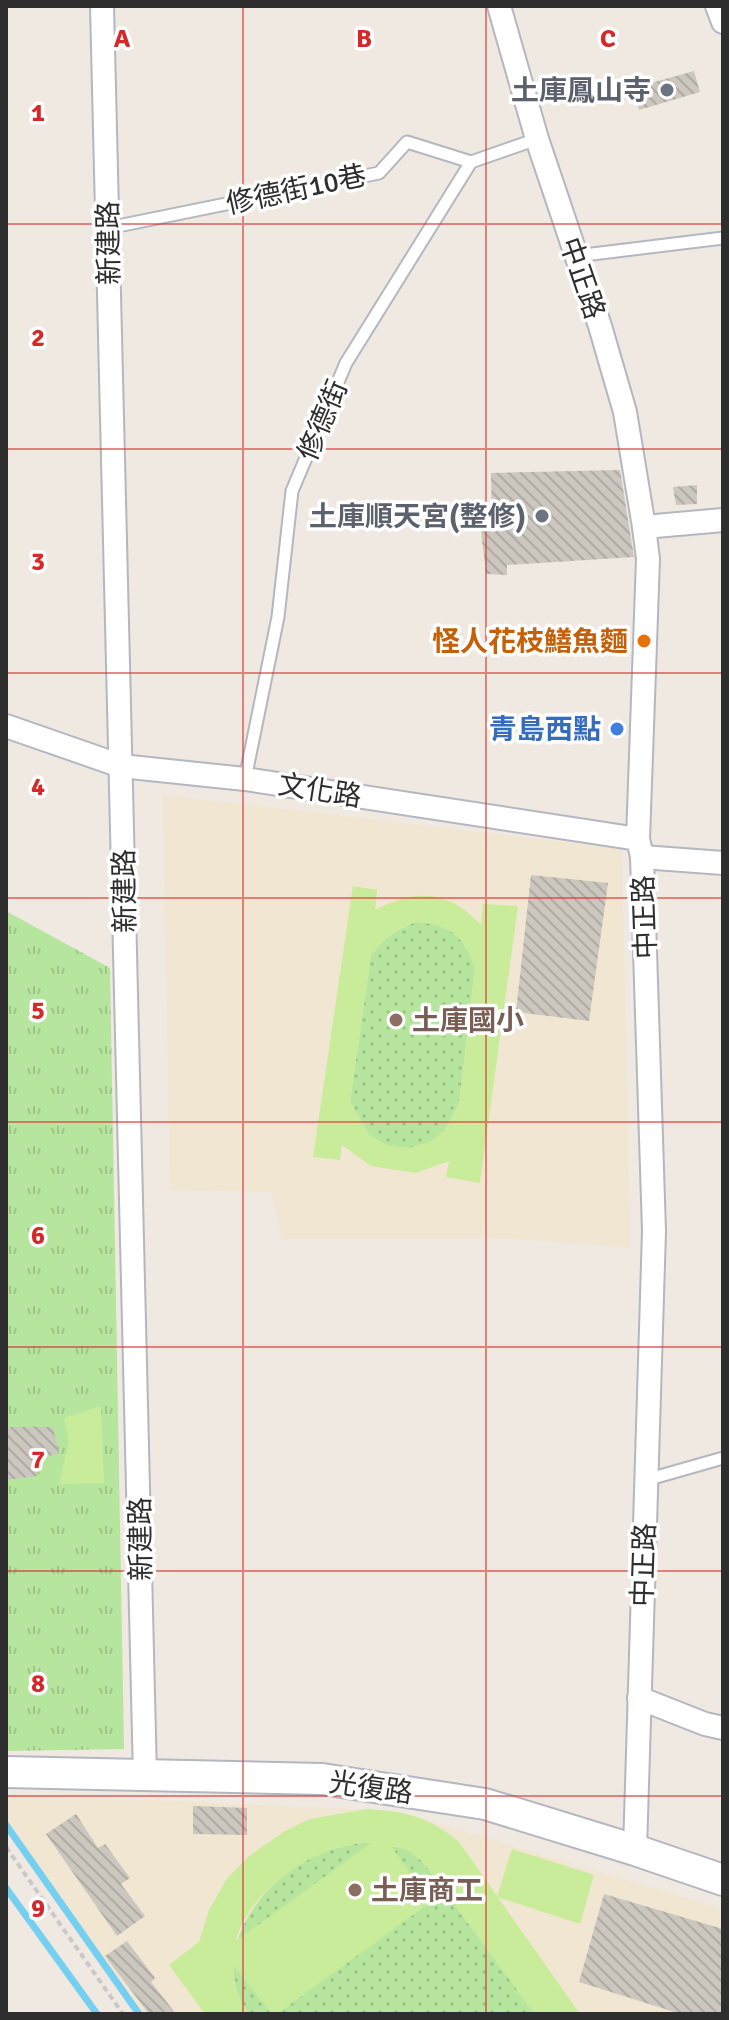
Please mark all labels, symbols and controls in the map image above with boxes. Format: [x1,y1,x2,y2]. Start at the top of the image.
text: A [114,23,131,55]
text: B [356,23,372,55]
text: C [600,23,616,55]
place label: 土庫鳳山寺 [511,74,651,108]
marker: 土庫鳳山寺 [658,81,676,99]
text: 1 [31,97,45,129]
street label: 修德街10巷 [223,159,369,221]
street label: 新建路 [91,201,127,285]
street label: 中正路 [552,233,612,324]
text: 2 [31,322,45,354]
street label: 修德街 [291,375,355,466]
place label: 土庫順天宮(整修) [309,500,526,534]
marker: 土庫順天宮(整修) [533,507,551,525]
text: 3 [31,546,45,578]
place label: 怪人花枝鱔魚麵 [432,625,628,659]
marker: 怪人花枝鱔魚麵 [635,632,653,650]
place label: 青島西點 [489,713,601,747]
marker: 青島西點 [608,720,626,738]
street label: 文化路 [276,768,364,814]
text: 4 [31,771,45,803]
street label: 新建路 [107,849,143,933]
street label: 中正路 [627,874,663,960]
text: 5 [31,995,45,1027]
place label: 土庫國小 [412,1004,524,1038]
marker: 土庫國小 [387,1011,405,1029]
text: 6 [31,1220,45,1252]
text: 7 [31,1444,45,1476]
street label: 新建路 [123,1497,159,1581]
street label: 中正路 [626,1522,662,1608]
text: 8 [31,1668,45,1700]
street label: 光復路 [327,1765,415,1811]
place label: 土庫商工 [371,1874,483,1908]
marker: 土庫商工 [346,1881,364,1899]
text: 9 [31,1893,45,1925]

